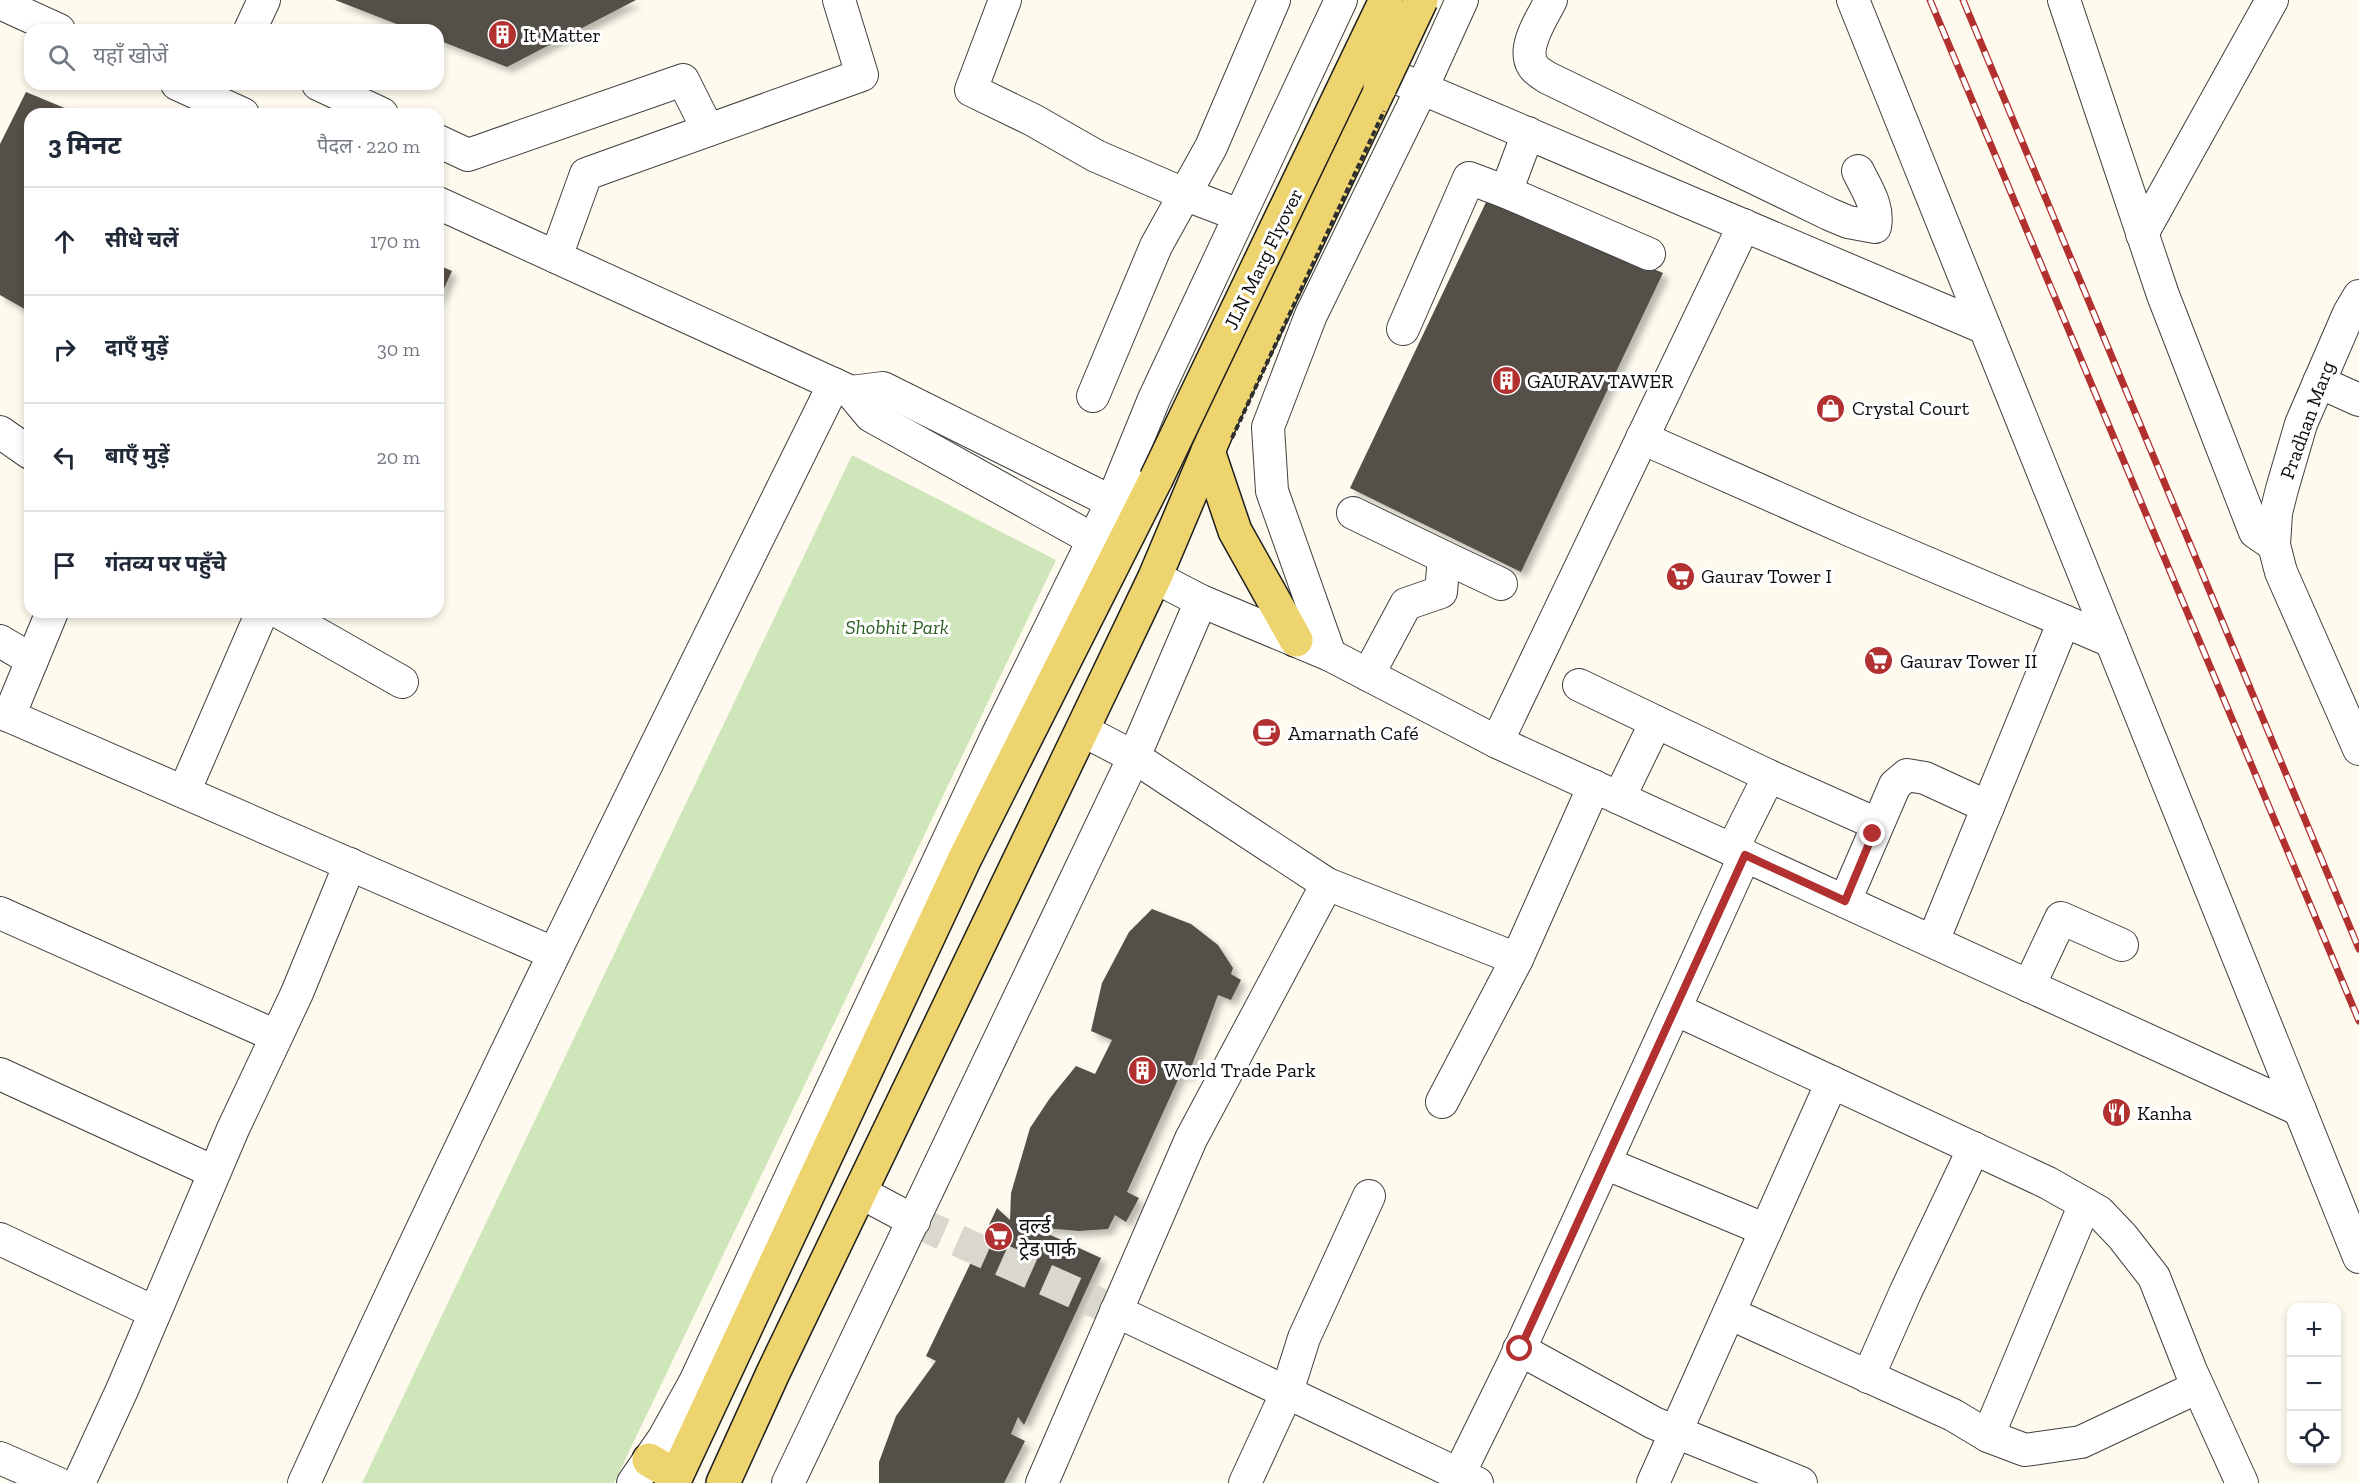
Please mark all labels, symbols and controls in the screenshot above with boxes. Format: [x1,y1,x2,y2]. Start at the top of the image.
building icon: It Matter [486,19,518,51]
place label: It Matter [523,23,601,47]
search box [24,24,444,90]
icon: search [45,41,78,74]
text: यहाँ खोजें [93,42,168,69]
text: 3 मिनट [48,129,121,161]
text: पैदल · 220 m [317,134,420,158]
street label: JLN Marg Flyover [1218,184,1308,334]
icon: ahead [48,225,81,258]
text: सीधे चलें [105,226,178,253]
text: 170 m [370,229,420,253]
icon: right [48,333,81,366]
text: दाएँ मुड़ें [105,334,168,361]
text: 30 m [377,337,420,361]
street label: Pradhan Marg [2275,358,2339,482]
building icon: GAURAV TAWER [1490,365,1522,397]
place label: GAURAV TAWER [1527,369,1674,393]
shop icon: Crystal Court [1815,392,1847,424]
place label: Crystal Court [1852,396,1970,420]
icon: left [48,441,81,474]
text: बाएँ मुड़ें [105,442,169,469]
text: 20 m [376,445,420,469]
icon: arrive [48,549,81,582]
text: गंतव्य पर पहुँचे [105,550,226,577]
supermarket icon: Gaurav Tower I [1664,560,1696,592]
place label: Gaurav Tower I [1701,564,1832,588]
park label: Shobhit Park [845,615,949,639]
supermarket icon: Gaurav Tower II [1863,645,1895,677]
place label: Gaurav Tower II [1900,649,2037,673]
cafe icon: Amarnath Café [1251,717,1283,749]
place label: Amarnath Café [1288,721,1419,745]
route end [1859,820,1885,846]
building icon: World Trade Park [1127,1054,1159,1086]
place label: World Trade Park [1164,1058,1316,1082]
restaurant icon: Kanha [2100,1097,2132,1129]
place label: Kanha [2137,1101,2192,1125]
place label: वर्ल्ड ट्रेड पार्क [1019,1214,1077,1261]
supermarket icon: वर्ल्ड ट्रेड पार्क [982,1221,1014,1253]
map controls [2287,1303,2341,1465]
button: + [2287,1303,2341,1357]
route start [1506,1335,1532,1361]
button: − [2287,1357,2341,1411]
button: locate [2287,1411,2341,1465]

